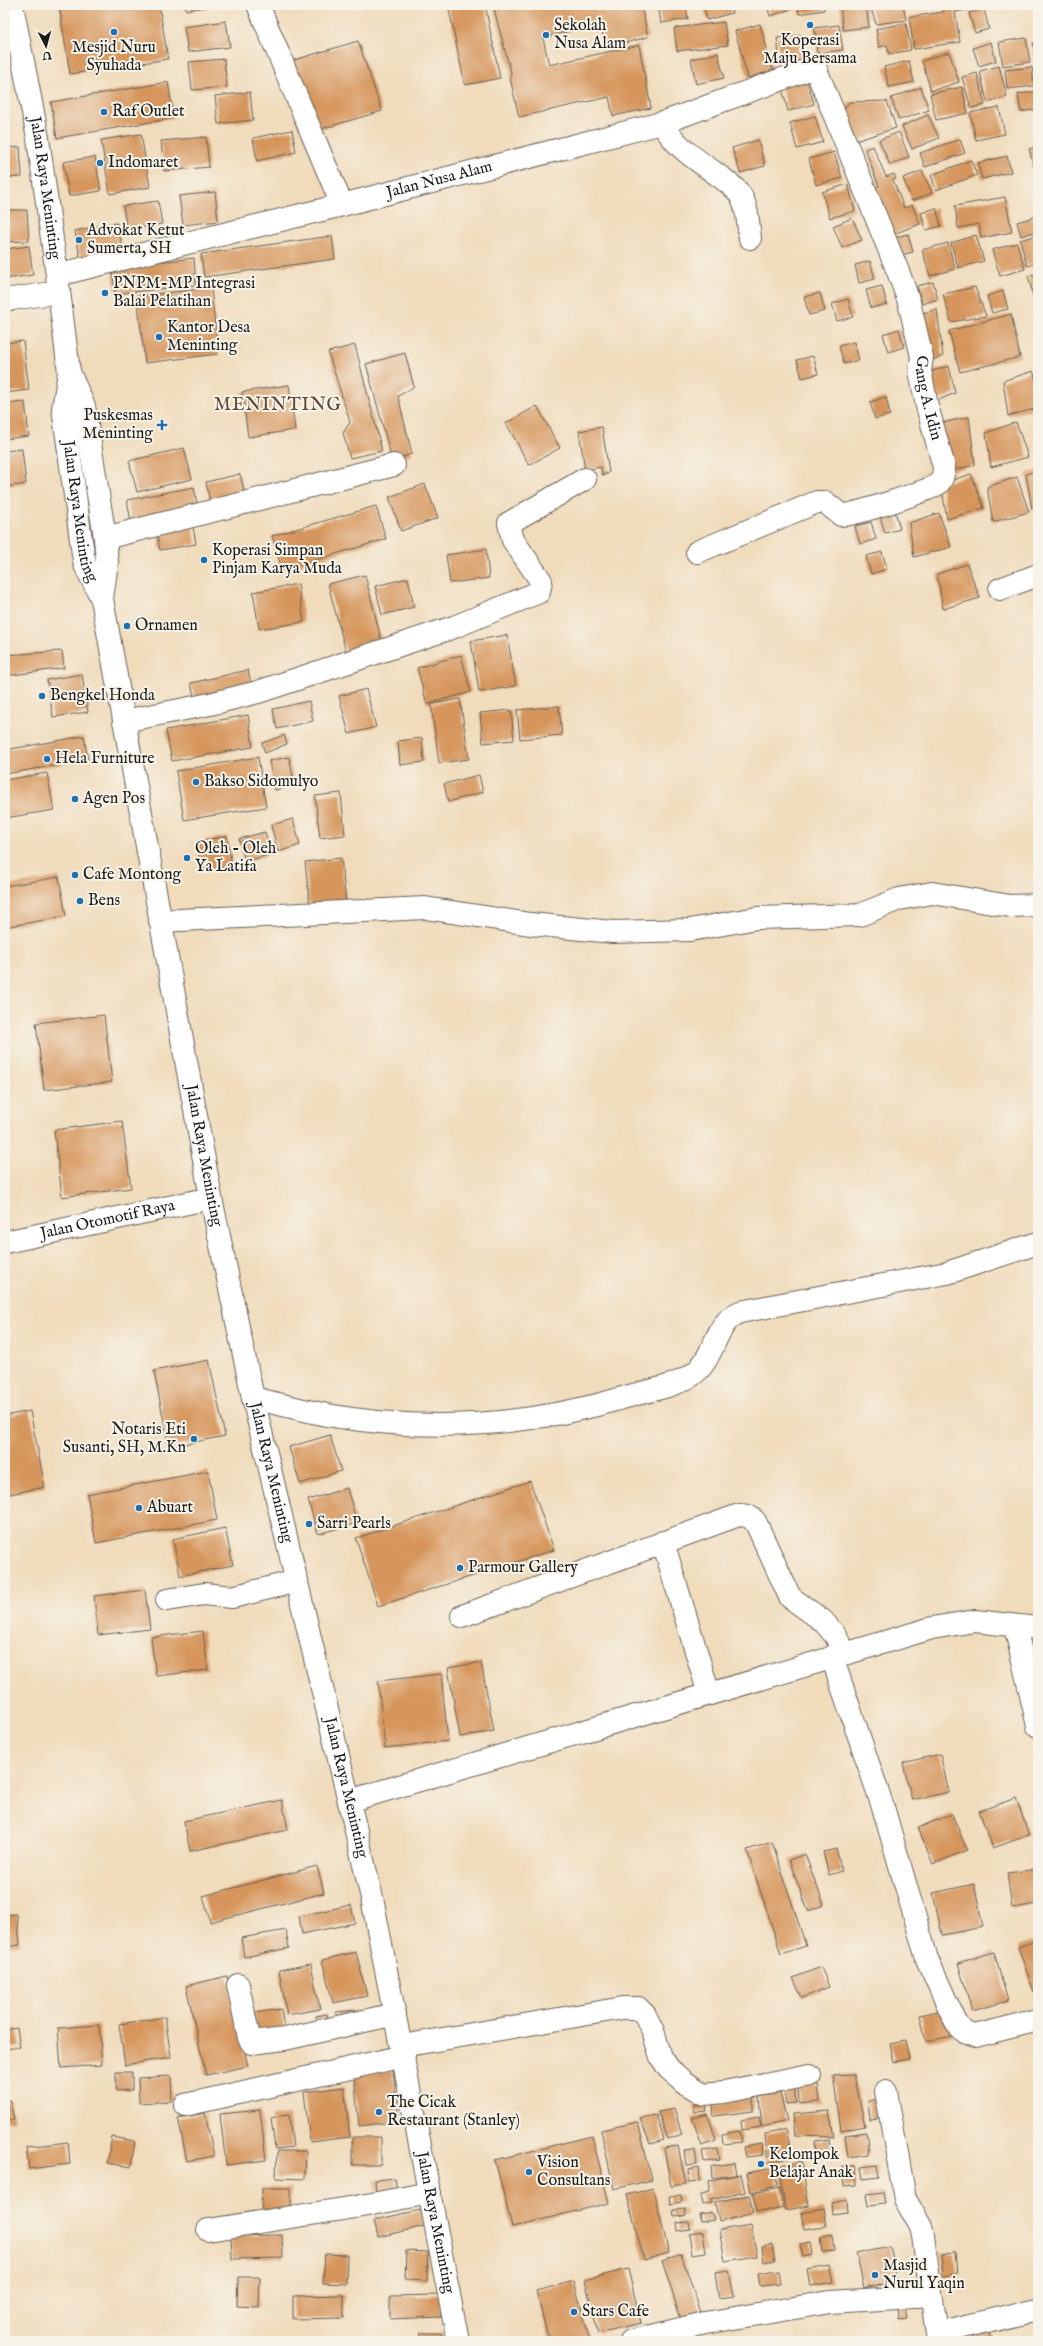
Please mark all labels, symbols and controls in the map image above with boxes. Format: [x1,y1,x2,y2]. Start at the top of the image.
place label: Sekolah Nusa Alam [554,16,626,54]
marker: Koperasi Maju Bersama [805,20,815,30]
north arrow [26,26,66,66]
marker: Mesjid Nuru Syuhada [109,27,119,37]
marker: Sekolah Nusa Alam [541,30,551,40]
place label: Koperasi Maju Bersama [763,31,857,69]
place label: Mesjid Nuru Syuhada [72,38,156,76]
text: U [41,47,53,62]
place label: Raf Outlet [112,102,185,122]
marker: Raf Outlet [99,107,109,117]
street label: Jalan Raya Meninting [24,113,65,261]
place label: Indomaret [108,153,179,173]
street label: Jalan Nusa Alam [382,157,494,204]
marker: Indomaret [95,158,105,168]
place label: Advokat Ketut Sumerta, SH [86,221,185,259]
marker: Advokat Ketut Sumerta, SH [74,235,84,245]
place label: PNPM-MP Integrasi Balai Pelatihan [113,274,255,312]
marker: PNPM-MP Integrasi Balai Pelatihan [100,288,110,298]
place label: Kantor Desa Meninting [167,318,250,356]
marker: Kantor Desa Meninting [154,332,164,342]
street label: Gang A. Idin [910,354,946,443]
district label: MENINTING [214,394,342,417]
place label: Puskesmas Meninting [82,406,153,444]
marker: Puskesmas Meninting [156,419,168,431]
street label: Jalan Raya Meninting [57,437,102,586]
place label: Koperasi Simpan Pinjam Karya Muda [212,541,342,579]
marker: Koperasi Simpan Pinjam Karya Muda [199,555,209,565]
place label: Ornamen [135,616,198,636]
marker: Ornamen [122,621,132,631]
place label: Bengkel Honda [50,686,155,706]
marker: Bengkel Honda [37,691,47,701]
place label: Hela Furniture [55,749,155,769]
marker: Hela Furniture [42,754,52,764]
place label: Bakso Sidomulyo [204,772,319,792]
marker: Bakso Sidomulyo [191,777,201,787]
place label: Agen Pos [82,789,145,809]
marker: Agen Pos [70,794,80,804]
place label: Oleh - Oleh Ya Latifa [195,839,277,877]
marker: Oleh - Oleh Ya Latifa [182,853,192,863]
place label: Cafe Montong [83,865,181,885]
marker: Cafe Montong [70,870,80,880]
place label: Bens [88,891,120,911]
marker: Bens [75,896,85,906]
street label: Jalan Raya Meninting [180,1081,227,1229]
street label: Jalan Otomotif Raya [37,1196,177,1245]
street label: Jalan Raya Meninting [244,1398,297,1545]
place label: Notaris Eti Susanti, SH, M.Kn [63,1420,186,1458]
marker: Notaris Eti Susanti, SH, M.Kn [189,1434,199,1444]
place label: Abuart [146,1498,193,1518]
marker: Abuart [134,1503,144,1513]
place label: Sarri Pearls [317,1514,391,1534]
marker: Sarri Pearls [304,1519,314,1529]
place label: Parmour Gallery [468,1558,578,1578]
marker: Parmour Gallery [455,1563,465,1573]
street label: Jalan Raya Meninting [319,1713,372,1860]
place label: The Cicak Restaurant (Stanley) [387,2093,520,2131]
marker: The Cicak Restaurant (Stanley) [374,2107,384,2117]
place label: Kelompok Belajar Anak [769,2145,854,2183]
street label: Jalan Raya Meninting [411,2148,459,2295]
place label: Vision Consultans [536,2153,611,2191]
marker: Kelompok Belajar Anak [756,2159,766,2169]
marker: Vision Consultans [524,2167,534,2177]
place label: Masjid Nurul Yaqin [883,2256,965,2294]
marker: Masjid Nurul Yaqin [870,2270,880,2280]
place label: Stars Cafe [582,2302,649,2322]
marker: Stars Cafe [569,2307,579,2317]

